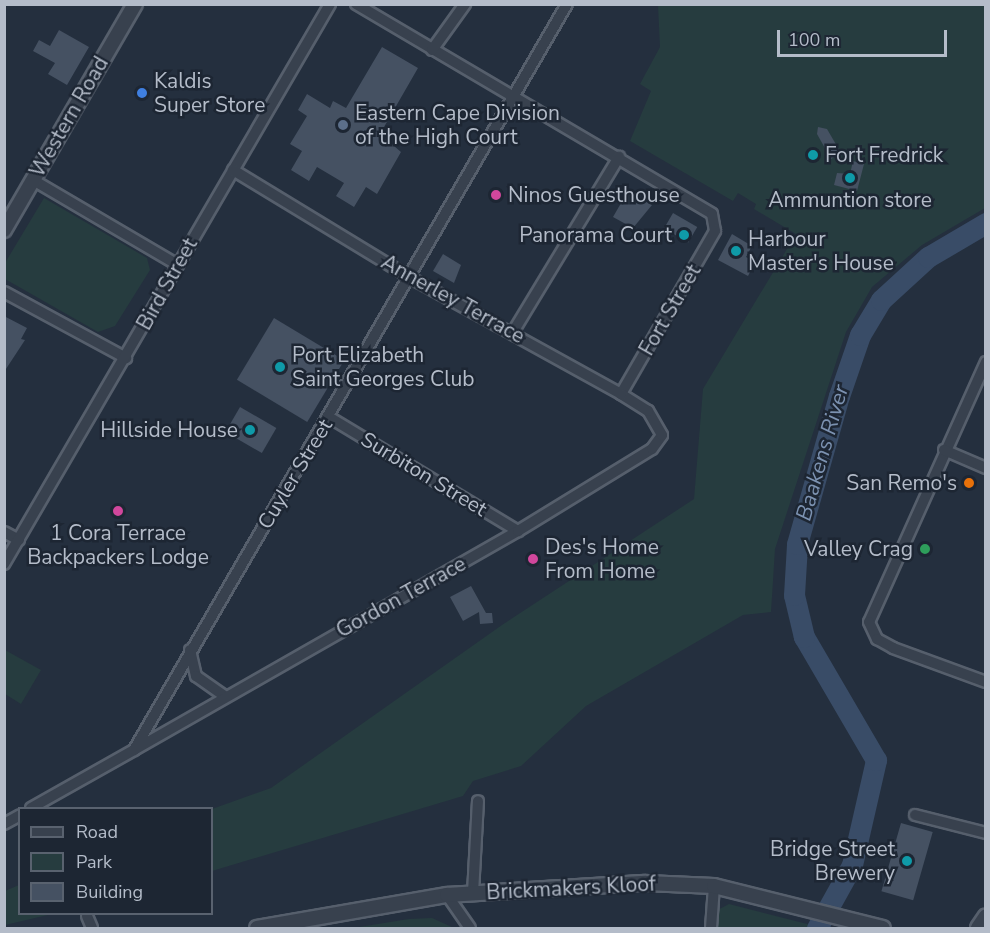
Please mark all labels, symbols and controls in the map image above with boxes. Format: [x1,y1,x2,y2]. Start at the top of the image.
scale bar [780,18,950,56]
text: 100 m [788,28,840,52]
street label: Western Road [24,52,114,182]
place label: Kaldis Super Store [154,68,265,118]
marker: Kaldis Super Store [135,86,149,100]
place label: Eastern Cape Division of the High Court [355,100,560,150]
marker: Eastern Cape Division of the High Court [336,118,350,132]
place label: Fort Fredrick [825,142,943,168]
marker: Fort Fredrick [806,148,820,162]
marker: Ammuntion store [843,171,857,185]
place label: Ninos Guesthouse [508,182,680,208]
place label: Ammuntion store [768,187,932,213]
marker: Ninos Guesthouse [489,188,503,202]
place label: Panorama Court [519,222,672,248]
place label: Harbour Master's House [748,226,894,276]
marker: Panorama Court [677,228,691,242]
street label: Bird Street [131,234,203,334]
marker: Harbour Master's House [729,244,743,258]
street label: Annerley Terrace [377,249,529,349]
street label: Fort Street [634,260,706,360]
place label: Port Elizabeth Saint Georges Club [292,342,474,392]
marker: Port Elizabeth Saint Georges Club [273,360,287,374]
water label: Baakens River [791,382,855,524]
street label: Cuyler Street [252,414,338,534]
place label: Hillside House [100,417,238,443]
marker: Hillside House [243,423,257,437]
street label: Surbiton Street [356,426,492,522]
place label: San Remo's [846,470,957,496]
marker: San Remo's [962,476,976,490]
marker: 1 Cora Terrace Backpackers Lodge [111,504,125,518]
place label: 1 Cora Terrace Backpackers Lodge [27,520,209,570]
place label: Des's Home From Home [545,534,659,584]
place label: Valley Crag [804,536,913,562]
marker: Valley Crag [918,542,932,556]
street label: Gordon Terrace [332,551,470,643]
marker: Des's Home From Home [526,552,540,566]
legend [18,807,213,915]
text: Road [76,820,118,844]
place label: Bridge Street Brewery [770,836,895,886]
text: Park [76,850,112,874]
marker: Bridge Street Brewery [900,854,914,868]
street label: Brickmakers Kloof [486,871,656,905]
text: Building [76,880,143,904]

